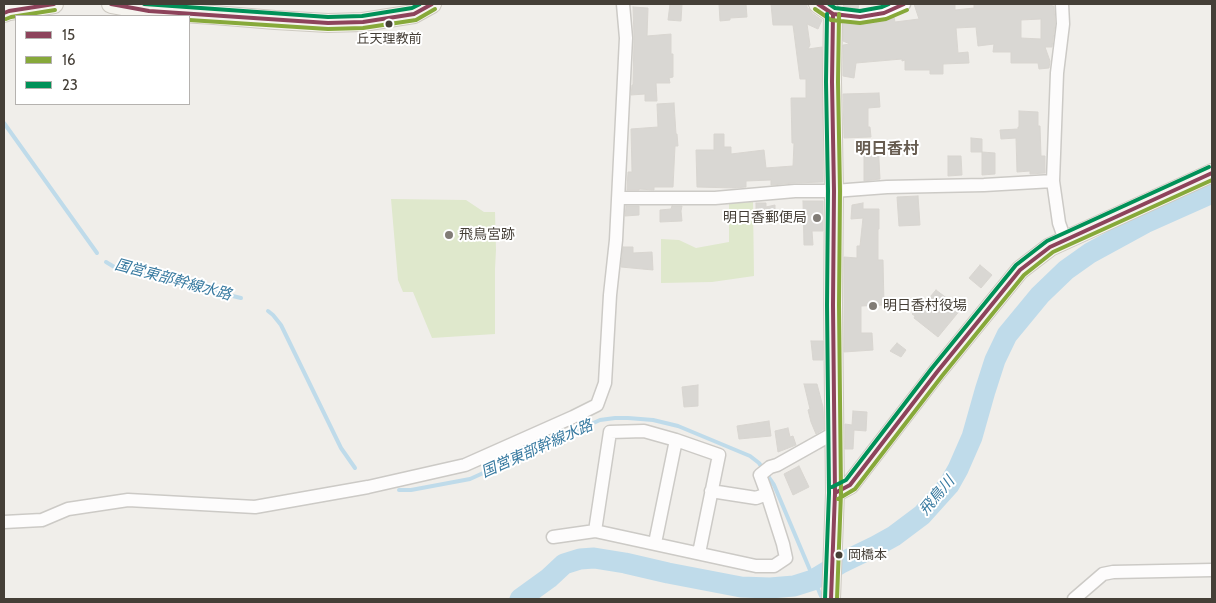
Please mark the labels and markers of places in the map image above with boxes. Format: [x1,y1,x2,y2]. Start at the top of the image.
marker: 丘天理教前 [384,19,394,29]
place label: 丘天理教前 [357,31,421,47]
place label: 明日香郵便局 [723,210,807,226]
marker: 明日香郵便局 [811,212,823,224]
place label: 飛鳥宮跡 [459,227,515,243]
marker: 飛鳥宮跡 [443,229,455,241]
place label: 明日香村役場 [883,298,967,314]
marker: 明日香村役場 [867,300,879,312]
place label: 岡橋本 [848,547,887,563]
marker: 岡橋本 [834,550,844,560]

